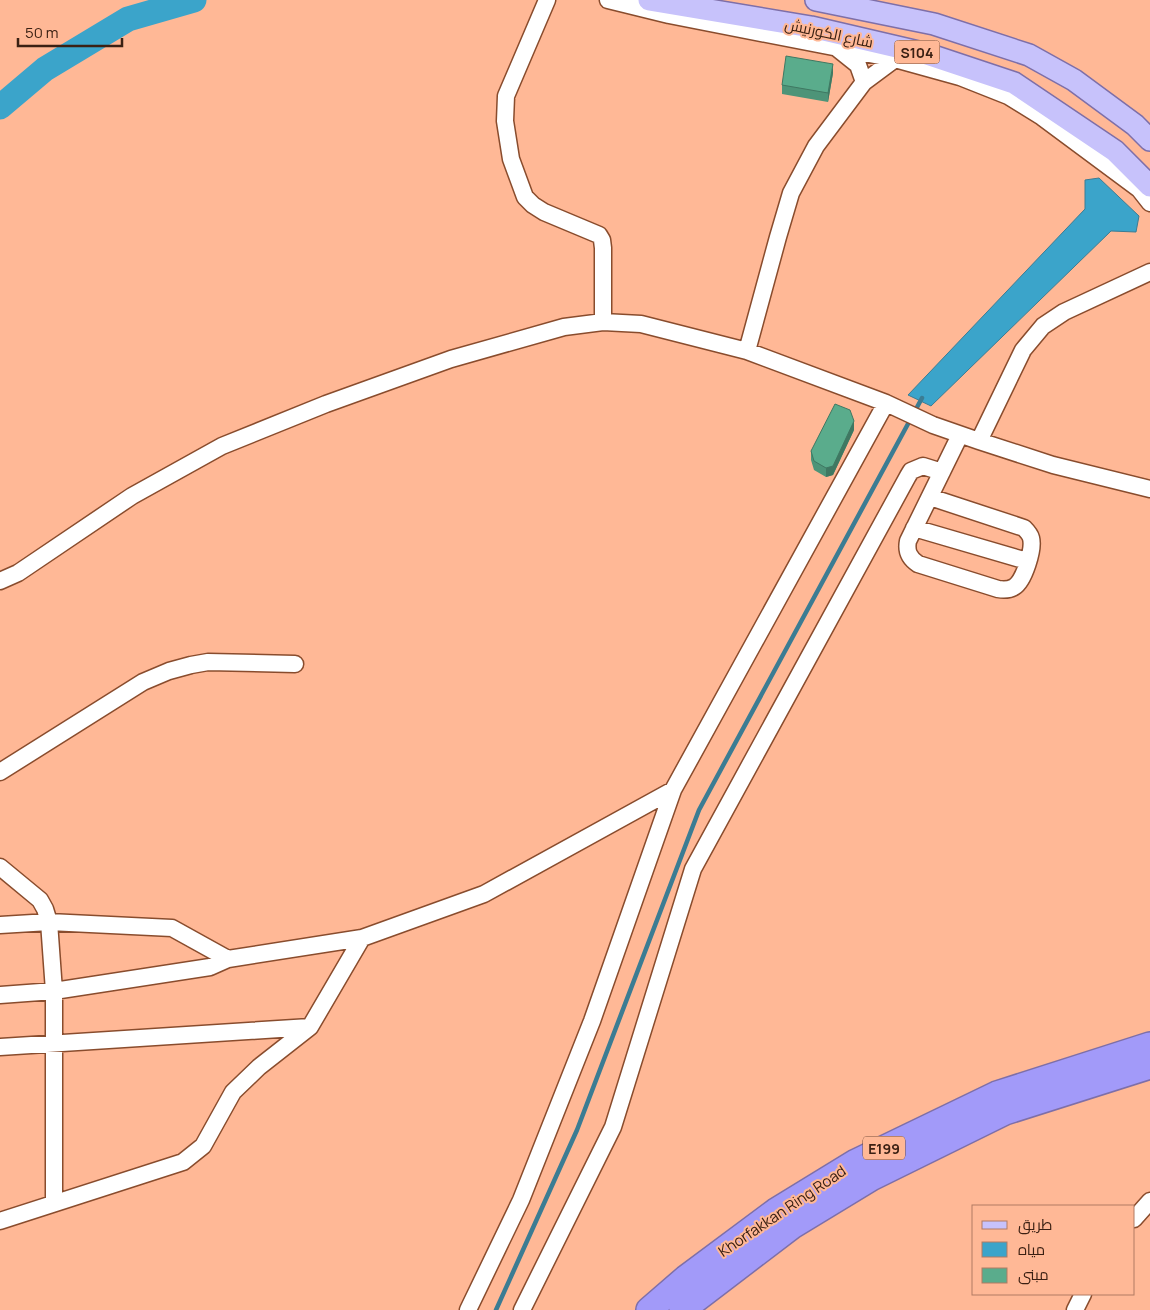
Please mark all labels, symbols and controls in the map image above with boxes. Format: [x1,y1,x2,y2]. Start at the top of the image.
street label: شارع الكورنيش [783,13,875,54]
scale bar [18,15,121,47]
text: 50 m [25,22,59,43]
road number: S104 [894,41,940,64]
road number: E199 [863,1136,905,1160]
street label: Khorfakkan Ring Road [714,1160,850,1262]
legend [972,1205,1135,1295]
text: طريق [1018,1214,1052,1235]
text: مياه [1018,1239,1045,1260]
text: مبنى [1018,1264,1049,1285]

